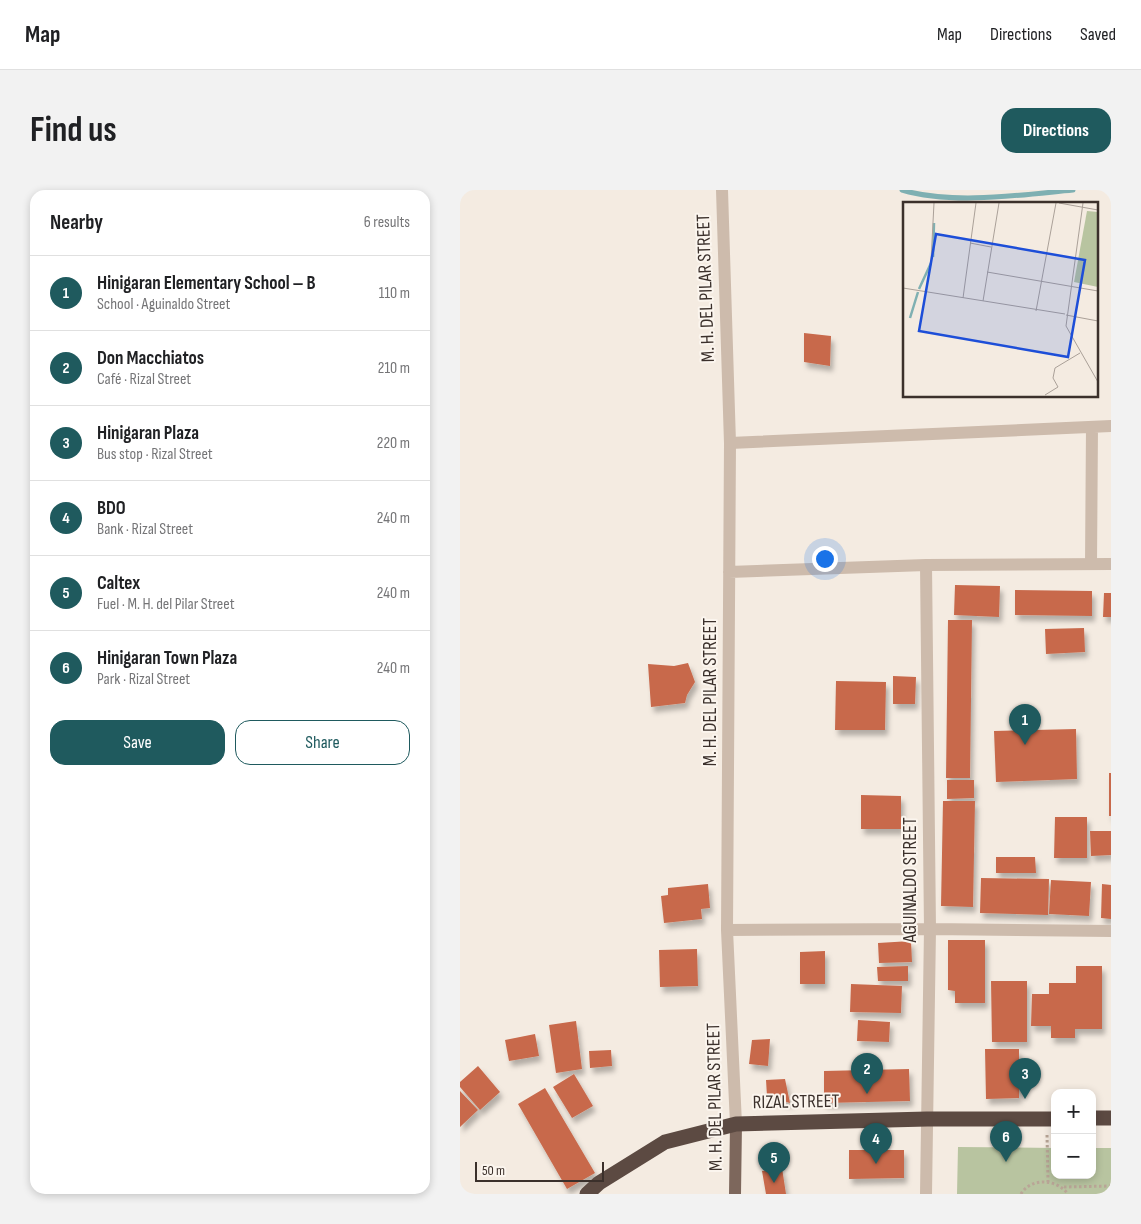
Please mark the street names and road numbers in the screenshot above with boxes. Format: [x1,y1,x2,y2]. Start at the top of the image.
street label: M. H. DEL PILAR STREET [692,213,720,362]
street label: M. H. DEL PILAR STREET [699,618,722,766]
street label: AGUINALDO STREET [899,817,922,944]
street label: M. H. DEL PILAR STREET [702,1022,728,1171]
street label: RIZAL STREET [753,1090,840,1114]

